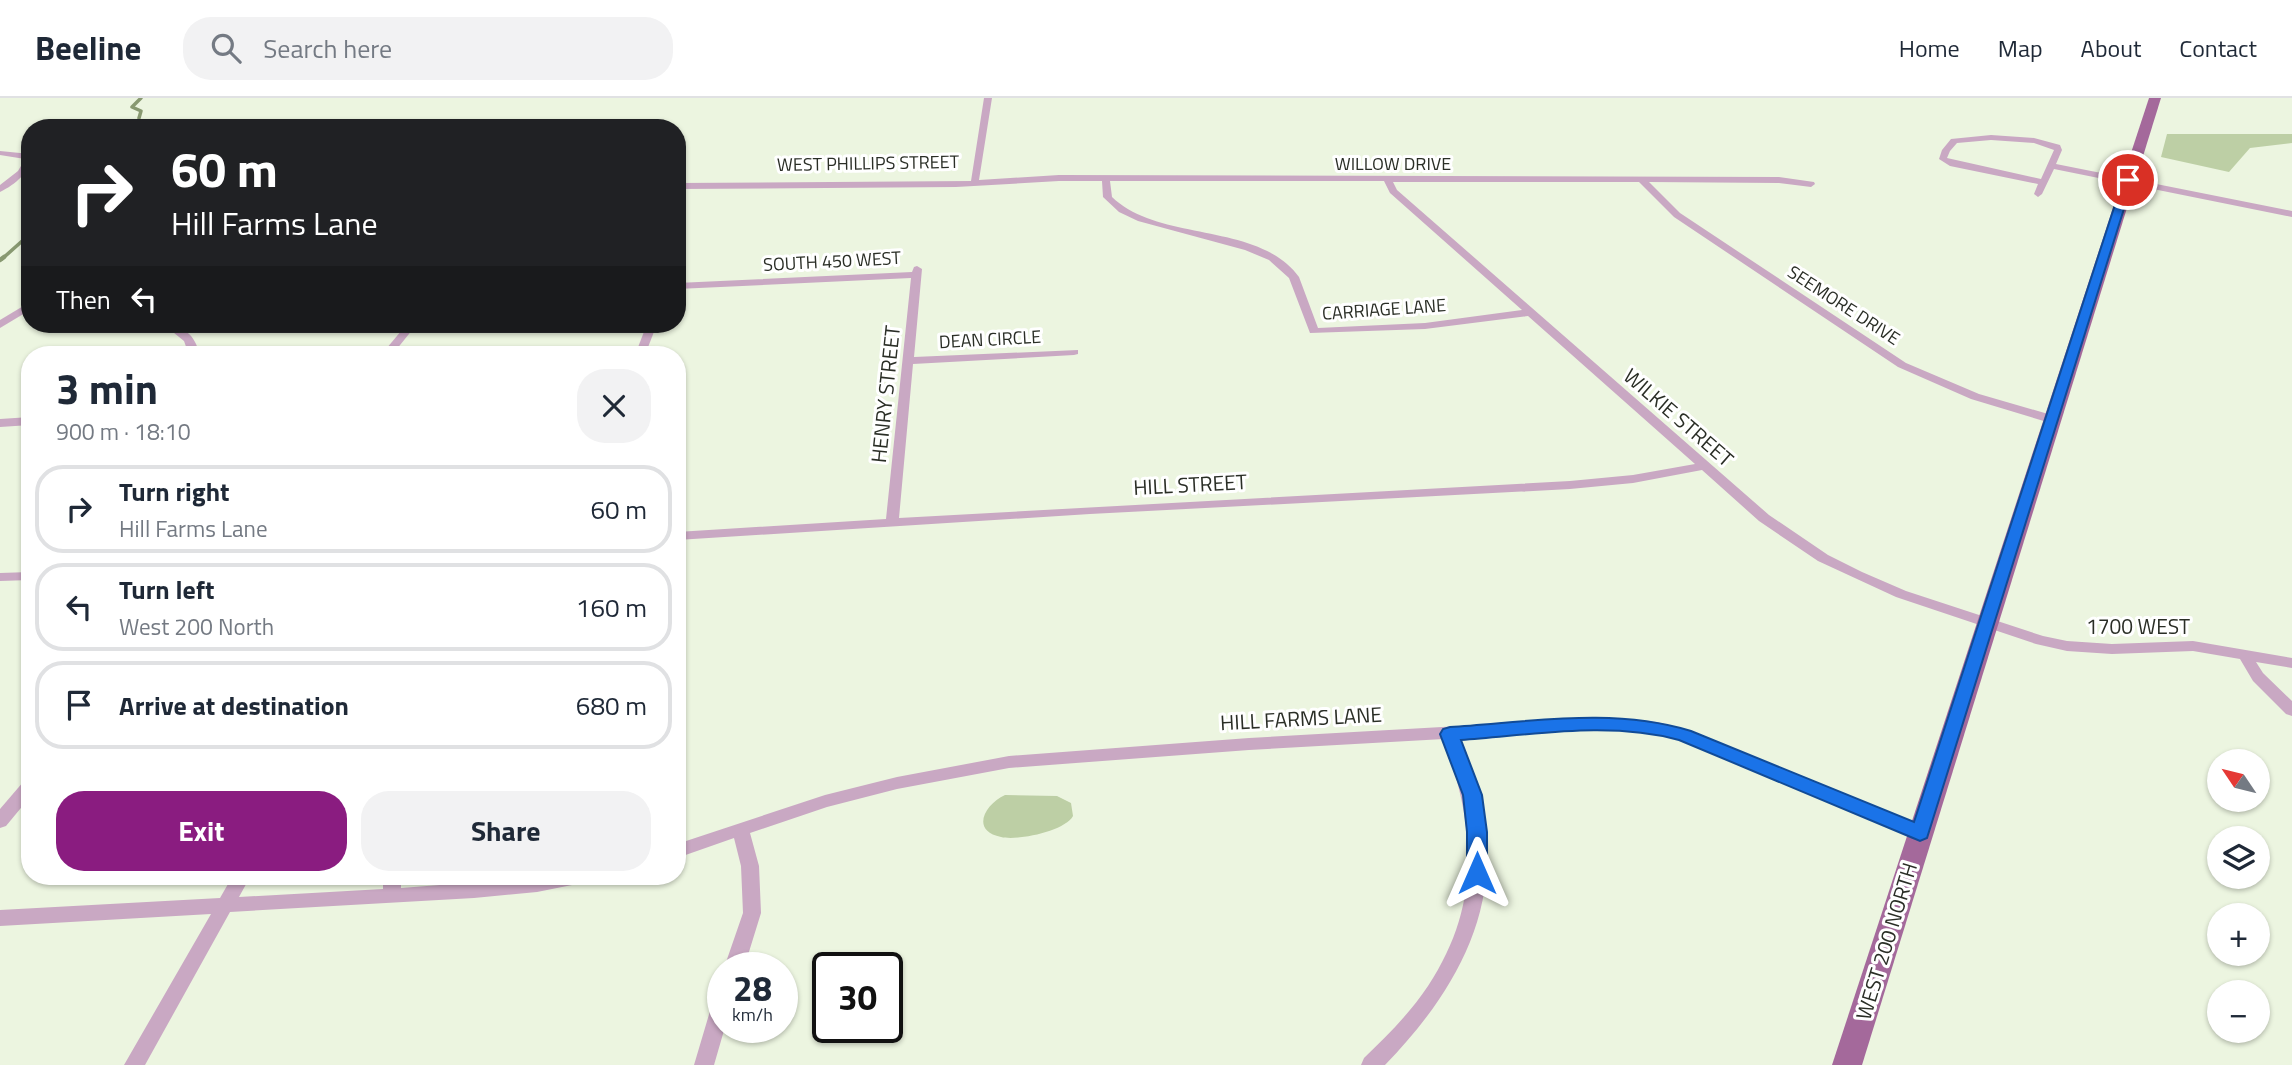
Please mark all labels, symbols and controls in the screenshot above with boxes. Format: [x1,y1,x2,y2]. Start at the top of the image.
search box [183,17,673,80]
text: Beeline [35,23,141,73]
icon: search [207,29,245,67]
text: Search here [263,29,392,68]
text: Home [1899,30,1960,66]
text: Map [1998,30,2043,66]
text: About [2081,30,2141,66]
text: Contact [2179,30,2257,66]
text: 60 m [171,131,278,206]
icon: right [56,147,147,238]
street label: WEST PHILLIPS STREET [777,148,960,178]
street label: WILLOW DRIVE [1335,150,1451,177]
pin [2098,150,2158,210]
icon: arrive [2109,161,2147,199]
text: Hill Farms Lane [171,199,378,247]
street label: SOUTH 450 WEST [762,244,902,278]
street label: SEEMORE DRIVE [1782,258,1906,352]
text: Then [56,280,111,319]
icon: left [125,280,163,318]
street label: CARRIAGE LANE [1321,291,1447,327]
street label: DEAN CIRCLE [938,323,1042,355]
street label: HENRY STREET [862,324,908,464]
text: 3 min [56,356,158,420]
street label: WILKIE STREET [1617,360,1741,474]
button: close [577,369,651,443]
text: 900 m · 18:10 [56,414,191,449]
street label: HILL STREET [1132,465,1248,503]
text: Turn right [119,472,230,511]
icon: right [60,490,98,528]
text: 60 m [590,490,647,529]
text: Hill Farms Lane [119,511,268,546]
text: Turn left [119,570,214,609]
icon: left [60,588,98,626]
text: 160 m [576,588,647,627]
text: West 200 North [119,609,274,644]
street label: 1700 WEST [2086,610,2190,642]
icon: arrive [60,686,98,724]
text: Arrive at destination [119,686,349,725]
text: 680 m [576,686,647,725]
street label: HILL FARMS LANE [1219,698,1383,738]
north arrow [2207,749,2270,812]
map controls [2207,749,2270,1043]
button: Exit [56,791,347,871]
button: Share [361,791,651,871]
button: layers [2207,826,2270,889]
position arrow [1440,836,1514,910]
street label: WEST 200 NORTH [1847,858,1925,1024]
button: + [2207,903,2270,966]
speed limit sign: 30 [812,952,903,1043]
text: 28 [733,961,772,1015]
button: − [2207,980,2270,1043]
text: km/h [732,1001,773,1028]

